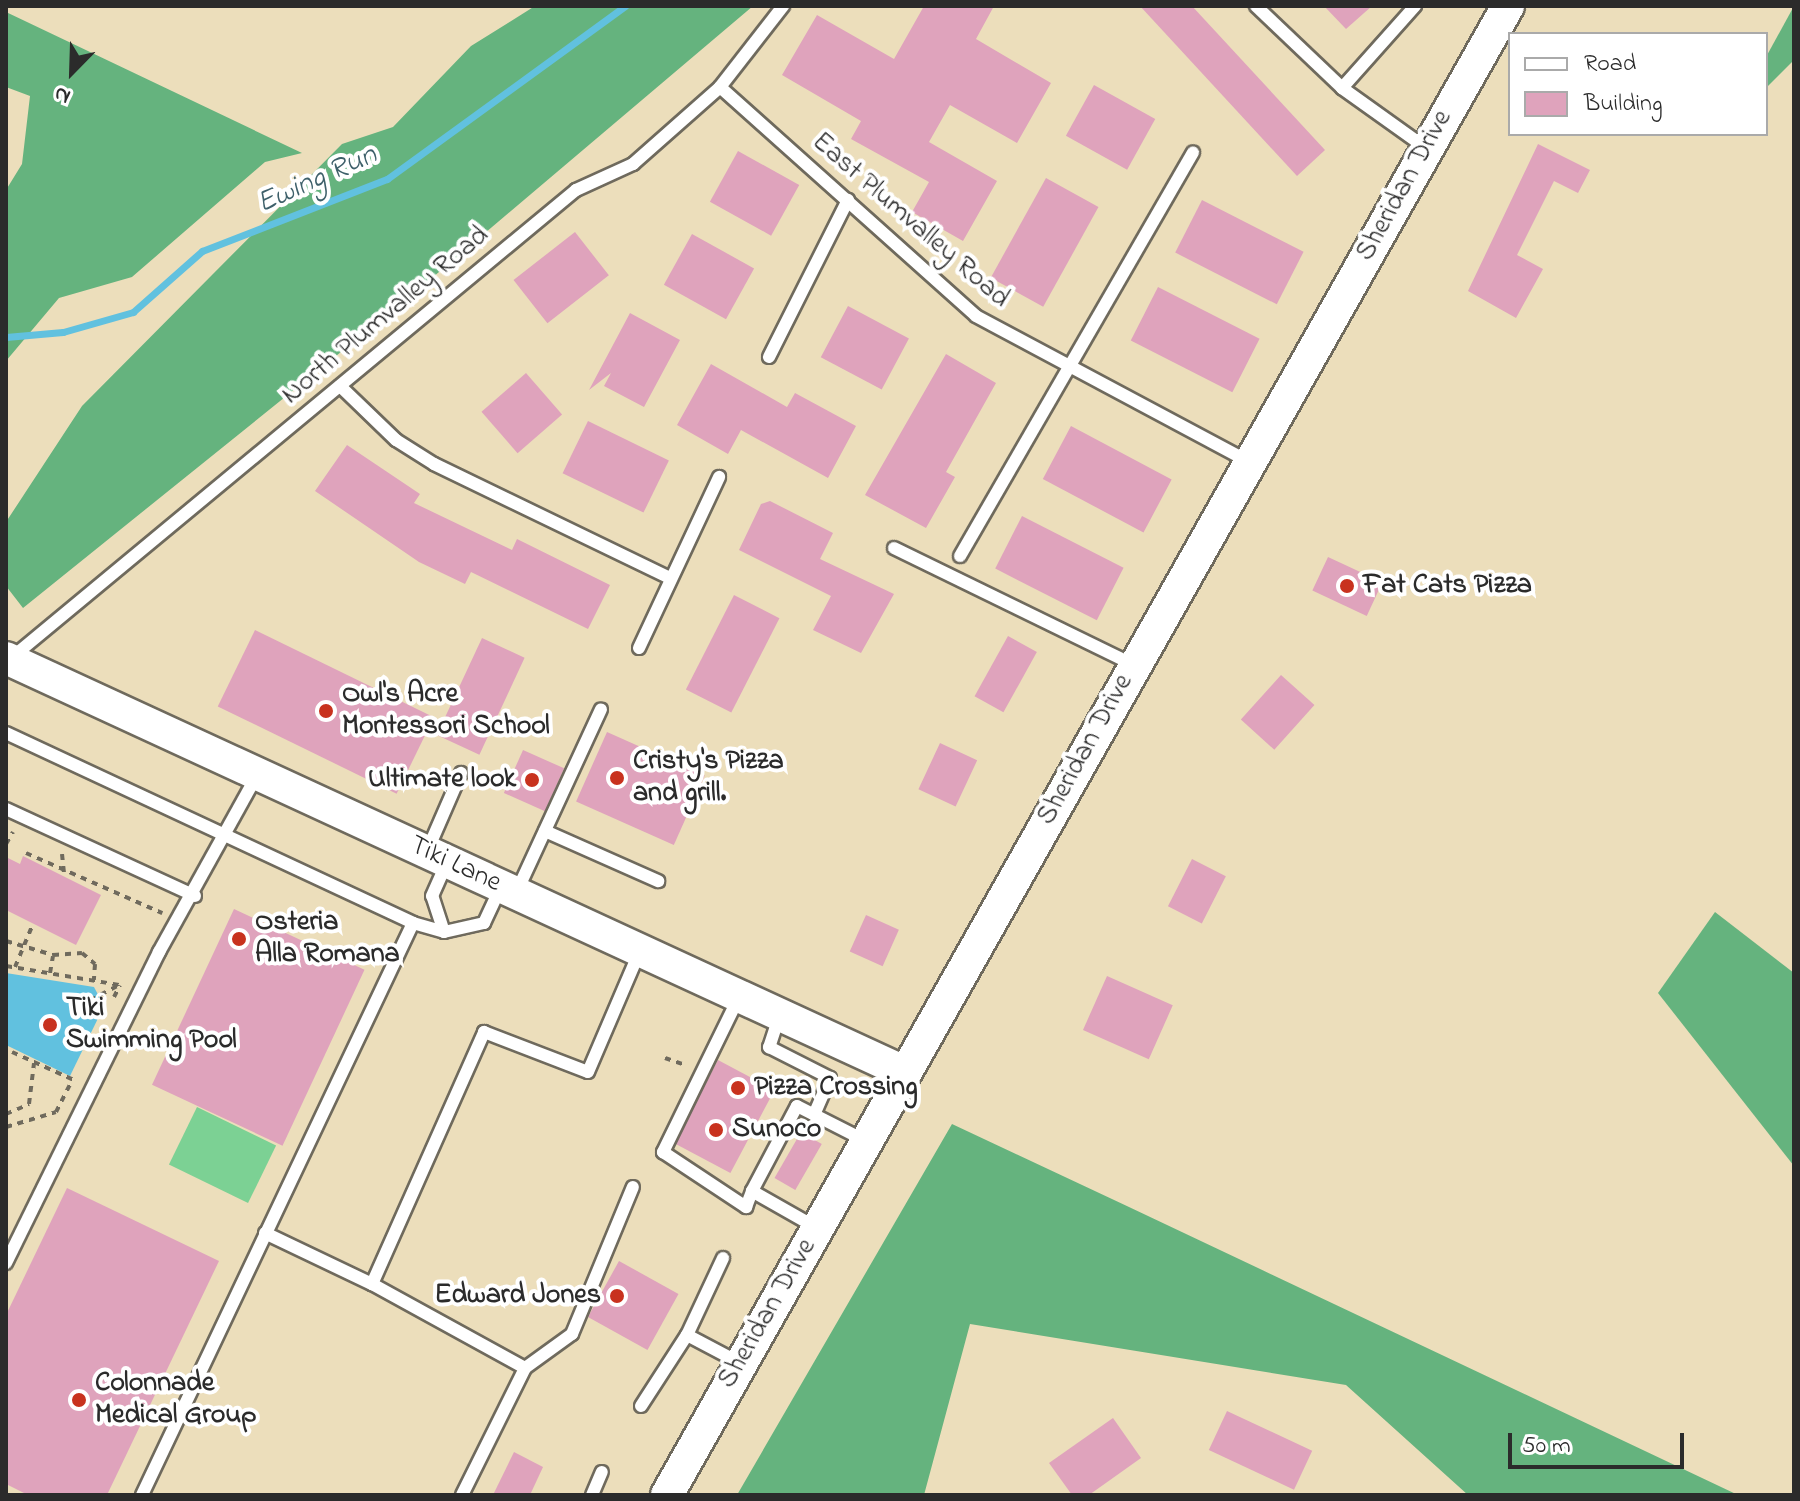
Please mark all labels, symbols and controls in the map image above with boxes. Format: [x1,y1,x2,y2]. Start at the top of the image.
north arrow [32,32,112,112]
legend [1508,32,1768,136]
text: Road [1584,47,1636,82]
text: N [50,76,76,112]
text: Building [1584,87,1663,122]
street label: Sheridan Drive [1350,105,1460,267]
street label: East Plumvalley Road [804,126,1016,316]
water label: Ewing Run [251,138,383,222]
street label: North Plumvalley Road [276,220,496,412]
place label: Fat Cats Pizza [1363,569,1532,603]
marker: Fat Cats Pizza [1338,577,1356,595]
street label: Sheridan Drive [1031,669,1141,831]
place label: Owl's Acre Montessori School [342,678,550,744]
marker: Owl's Acre Montessori School [317,702,335,720]
place label: Cristy's Pizza and grill. [633,745,784,811]
place label: Ultimate look [368,763,516,797]
marker: Cristy's Pizza and grill. [608,769,626,787]
marker: Ultimate look [523,771,541,789]
street label: Tiki Lane [404,829,506,901]
place label: Osteria Alla Romana [255,906,400,972]
marker: Osteria Alla Romana [230,930,248,948]
place label: Tiki Swimming Pool [66,992,237,1058]
marker: Tiki Swimming Pool [41,1016,59,1034]
place label: Pizza Crossing [754,1071,918,1105]
marker: Pizza Crossing [729,1079,747,1097]
place label: Sunoco [732,1113,821,1147]
marker: Sunoco [707,1121,725,1139]
street label: Sheridan Drive [712,1233,824,1395]
place label: Edward Jones [435,1279,601,1313]
marker: Edward Jones [608,1287,626,1305]
place label: Colonnade Medical Group [95,1367,257,1433]
marker: Colonnade Medical Group [70,1391,88,1409]
scale bar [1512,1417,1688,1467]
text: 50 m [1522,1429,1571,1464]

